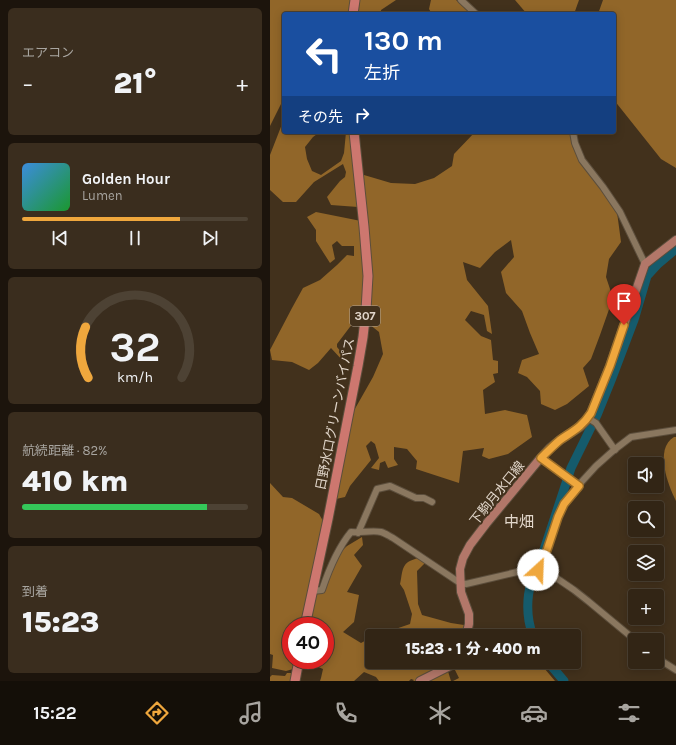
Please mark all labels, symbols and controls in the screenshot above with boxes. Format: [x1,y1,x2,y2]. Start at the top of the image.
text: 130 m [364,24,443,57]
icon: left [298,28,350,80]
text: エアコン [22,45,74,60]
text: 左折 [364,62,400,84]
text: 21° [113,65,157,101]
text: − [22,71,34,97]
text: + [236,71,248,97]
icon: right [351,104,373,126]
text: その先 [298,108,343,126]
text: Golden Hour [82,170,170,188]
text: Lumen [82,188,123,203]
icon: previous [49,227,71,249]
icon: pause [124,227,146,249]
icon: next [199,227,221,249]
pin [607,284,641,325]
icon: arrive [613,290,635,312]
road number: 307 [350,306,380,326]
text: 32 [109,323,161,371]
street label: 日野水口グリーンバイパス [313,336,357,492]
text: km/h [117,369,153,386]
text: 航続距離 · 82% [22,443,107,458]
map controls [628,457,664,669]
button: sound [628,457,664,493]
street label: 下駒月水口線 [467,458,527,528]
text: 410 km [22,463,128,499]
button: search [628,501,664,537]
district label: 中畑 [504,513,534,531]
button: layers [628,545,664,581]
position arrow [517,549,559,591]
text: 到着 [22,584,48,599]
button: + [628,589,664,625]
text: 15:23 [22,604,99,640]
speed limit sign: 40 [282,617,334,669]
button: − [628,633,664,669]
text: 15:23 · 1 分 · 400 m [405,640,541,658]
icon: directions [143,699,171,727]
icon: music [237,699,265,727]
icon: phone [332,699,360,727]
icon: climate [426,699,454,727]
icon: car [520,699,548,727]
icon: filters [615,699,643,727]
text: 15:22 [33,702,77,724]

